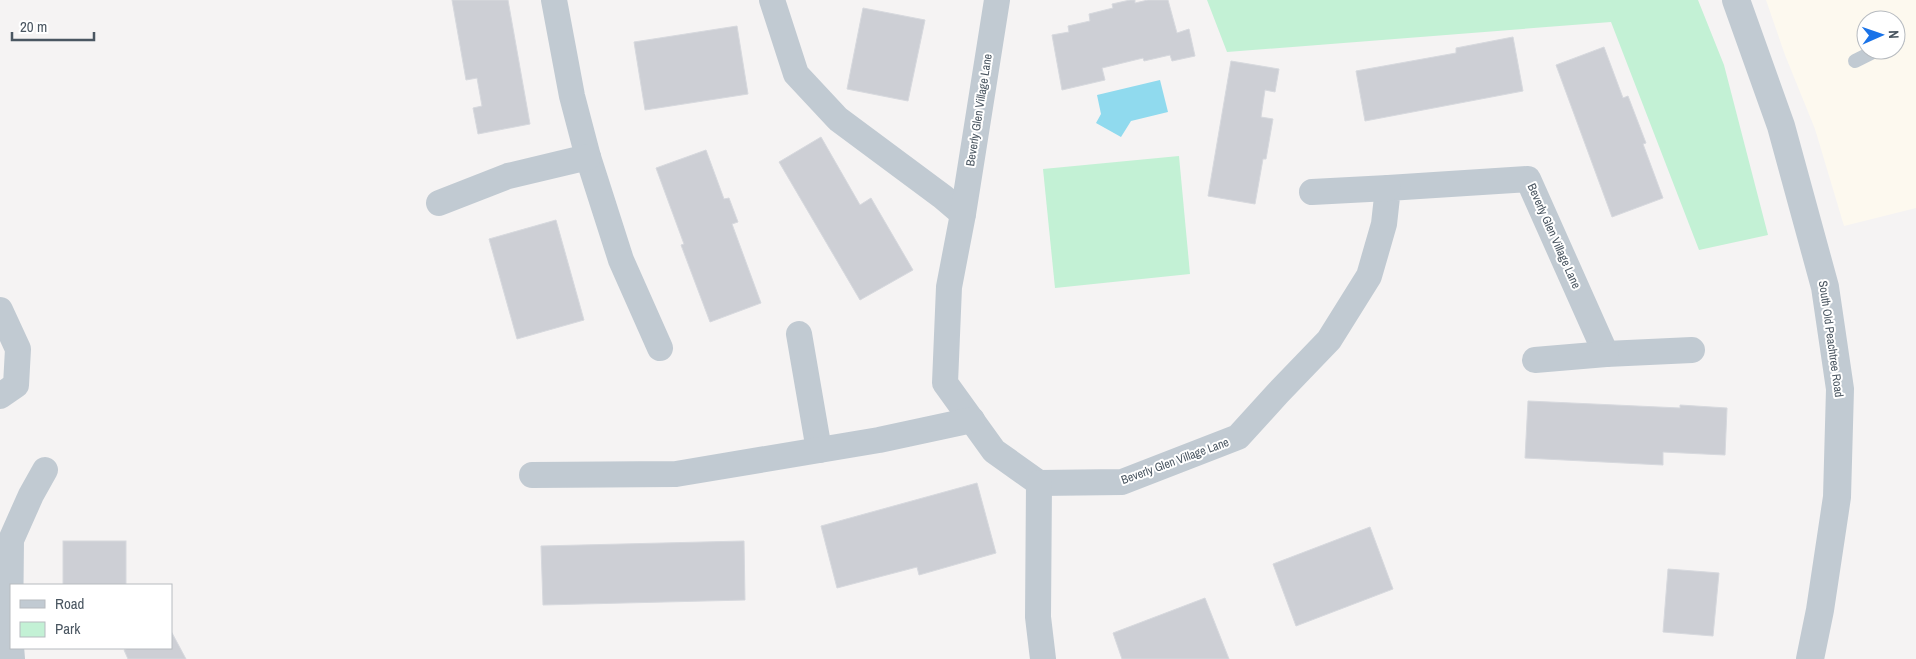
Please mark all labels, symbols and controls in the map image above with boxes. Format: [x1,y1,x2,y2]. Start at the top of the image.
scale bar [12,10,95,42]
north arrow [1856,10,1906,60]
text: 20 m [20,16,47,37]
text: N [1885,30,1903,39]
street label: Beverly Glen Village Lane [962,53,996,167]
street label: Beverly Glen Village Lane [1524,181,1584,291]
street label: South Old Peachtree Road [1815,280,1847,398]
street label: Beverly Glen Village Lane [1119,434,1231,488]
legend [10,584,172,649]
text: Road [55,593,84,614]
text: Park [55,618,81,639]

